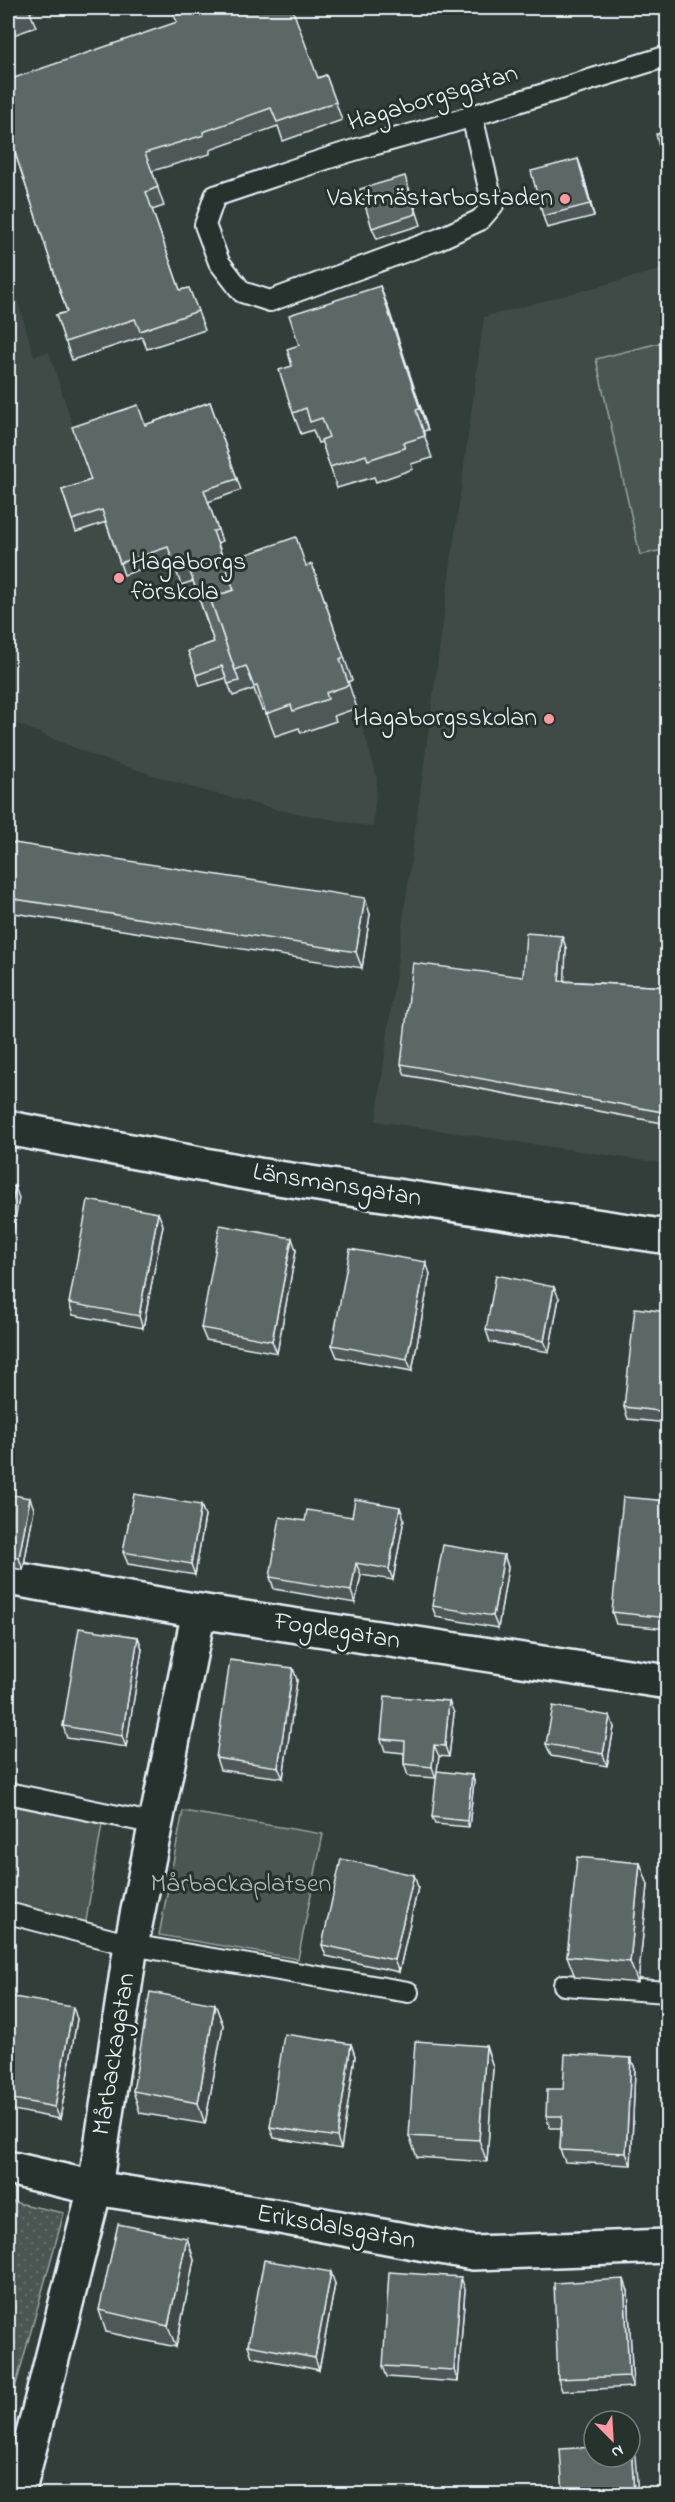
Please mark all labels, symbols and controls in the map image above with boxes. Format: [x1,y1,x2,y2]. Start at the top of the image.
street label: Hagaborgsgatan [343,55,523,143]
place label: Vaktmästarbostaden [326,180,553,218]
marker: Vaktmästarbostaden [558,192,572,206]
place label: Hagaborgs förskola [131,544,246,612]
marker: Hagaborgs förskola [112,571,126,585]
place label: Hagaborgsskolan [353,700,537,738]
marker: Hagaborgsskolan [542,712,556,726]
street label: Länsmansgatan [250,1154,424,1218]
street label: Fogdegatan [270,1603,403,1661]
park label: Mårbackaplatsen [151,1866,331,1904]
street label: Mårbackagatan [83,1970,147,2138]
street label: Eriksdalsgatan [254,2195,418,2261]
north arrow [582,2409,642,2469]
text: N [607,2438,627,2464]

